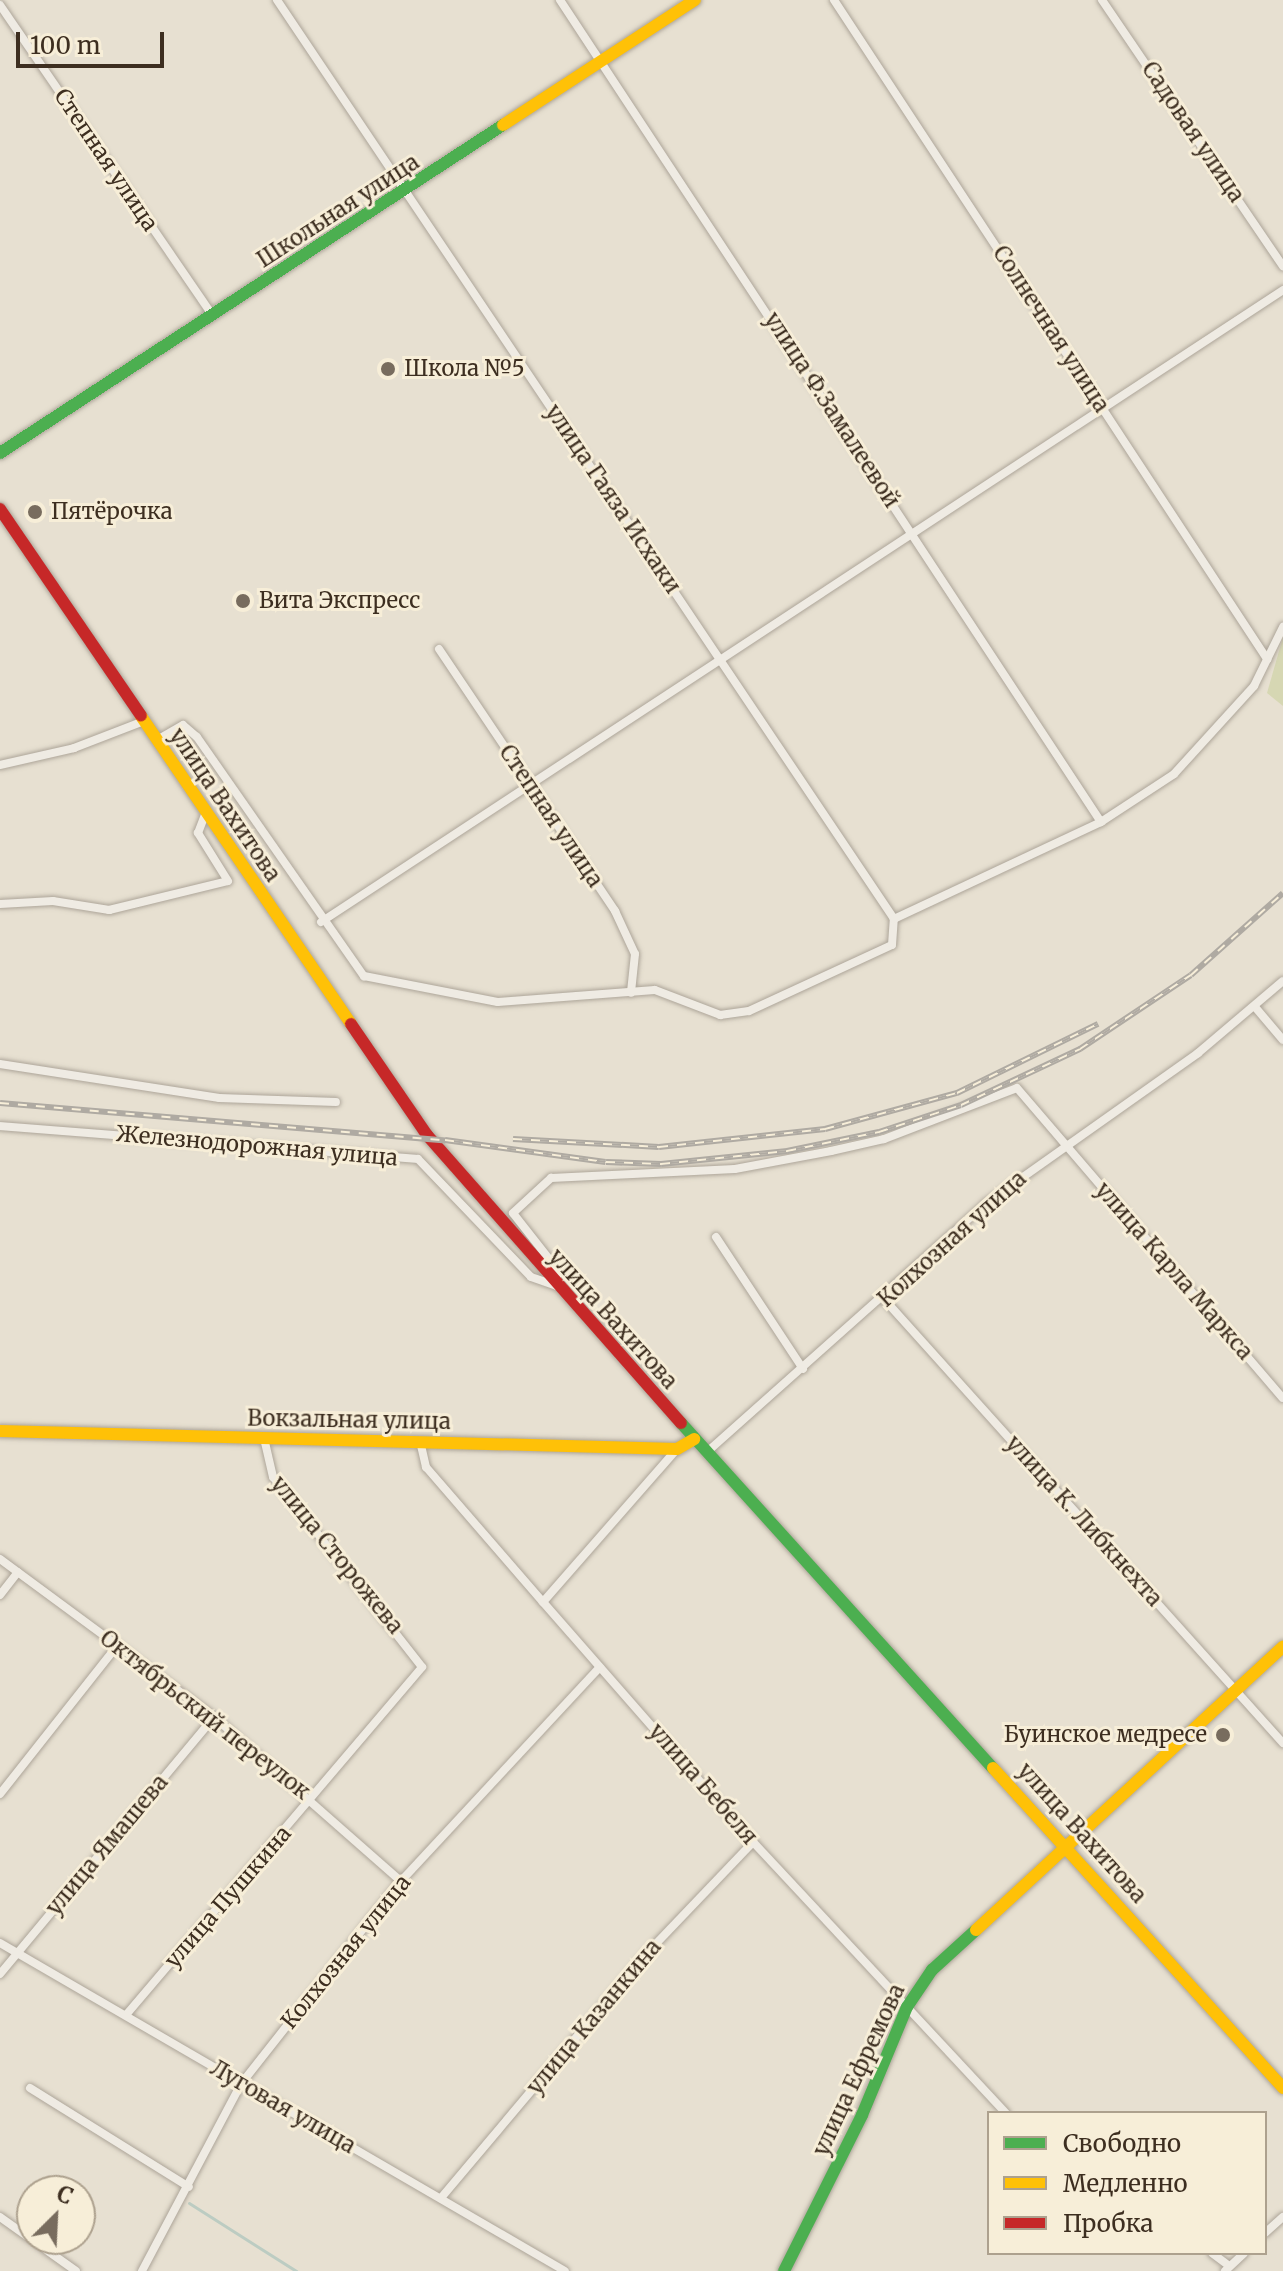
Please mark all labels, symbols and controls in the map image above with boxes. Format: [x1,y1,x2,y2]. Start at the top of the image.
scale bar [20,16,168,66]
text: 100 m [30,30,100,61]
street label: Садовая улица [1136,57,1250,207]
street label: Степная улица [49,84,163,236]
street label: Школьная улица [252,149,424,273]
street label: Солнечная улица [987,241,1115,417]
street label: улица Ф.Замалеевой [759,307,905,513]
place label: Школа №5 [404,356,525,382]
marker: Школа №5 [379,360,397,378]
street label: улица Гаяза Исхаки [540,399,686,599]
place label: Пятёрочка [51,499,173,525]
marker: Пятёрочка [26,503,44,521]
place label: Вита Экспресс [259,588,420,614]
marker: Вита Экспресс [234,592,252,610]
street label: улица Вахитова [164,723,286,887]
street label: Степная улица [494,740,608,892]
street label: Железнодорожная улица [115,1121,399,1171]
street label: Колхозная улица [872,1166,1032,1312]
street label: улица Карла Маркса [1090,1177,1258,1365]
street label: улица Вахитова [543,1244,683,1394]
street label: Вокзальная улица [247,1405,451,1435]
street label: улица К. Либкнехта [1000,1430,1168,1612]
street label: улица Сторожева [265,1471,409,1639]
street label: Октябрьский переулок [95,1625,315,1805]
street label: улица Бебеля [643,1718,763,1850]
place label: Буинское медресе [1004,1722,1207,1748]
marker: Буинское медресе [1214,1726,1232,1744]
street label: улица Вахитова [1012,1758,1152,1908]
street label: улица Ямашева [41,1769,173,1921]
street label: улица Пушкина [159,1821,297,1973]
street label: Колхозная улица [276,1870,416,2034]
street label: улица Казанкина [521,1934,667,2100]
street label: улица Ефремова [808,1980,910,2160]
street label: Луговая улица [206,2055,360,2159]
legend [987,2111,1267,2255]
text: Свободно [1063,2128,1181,2159]
text: Медленно [1063,2168,1187,2199]
north arrow [16,2175,96,2255]
text: С [53,2179,77,2211]
text: Пробка [1063,2208,1153,2239]

